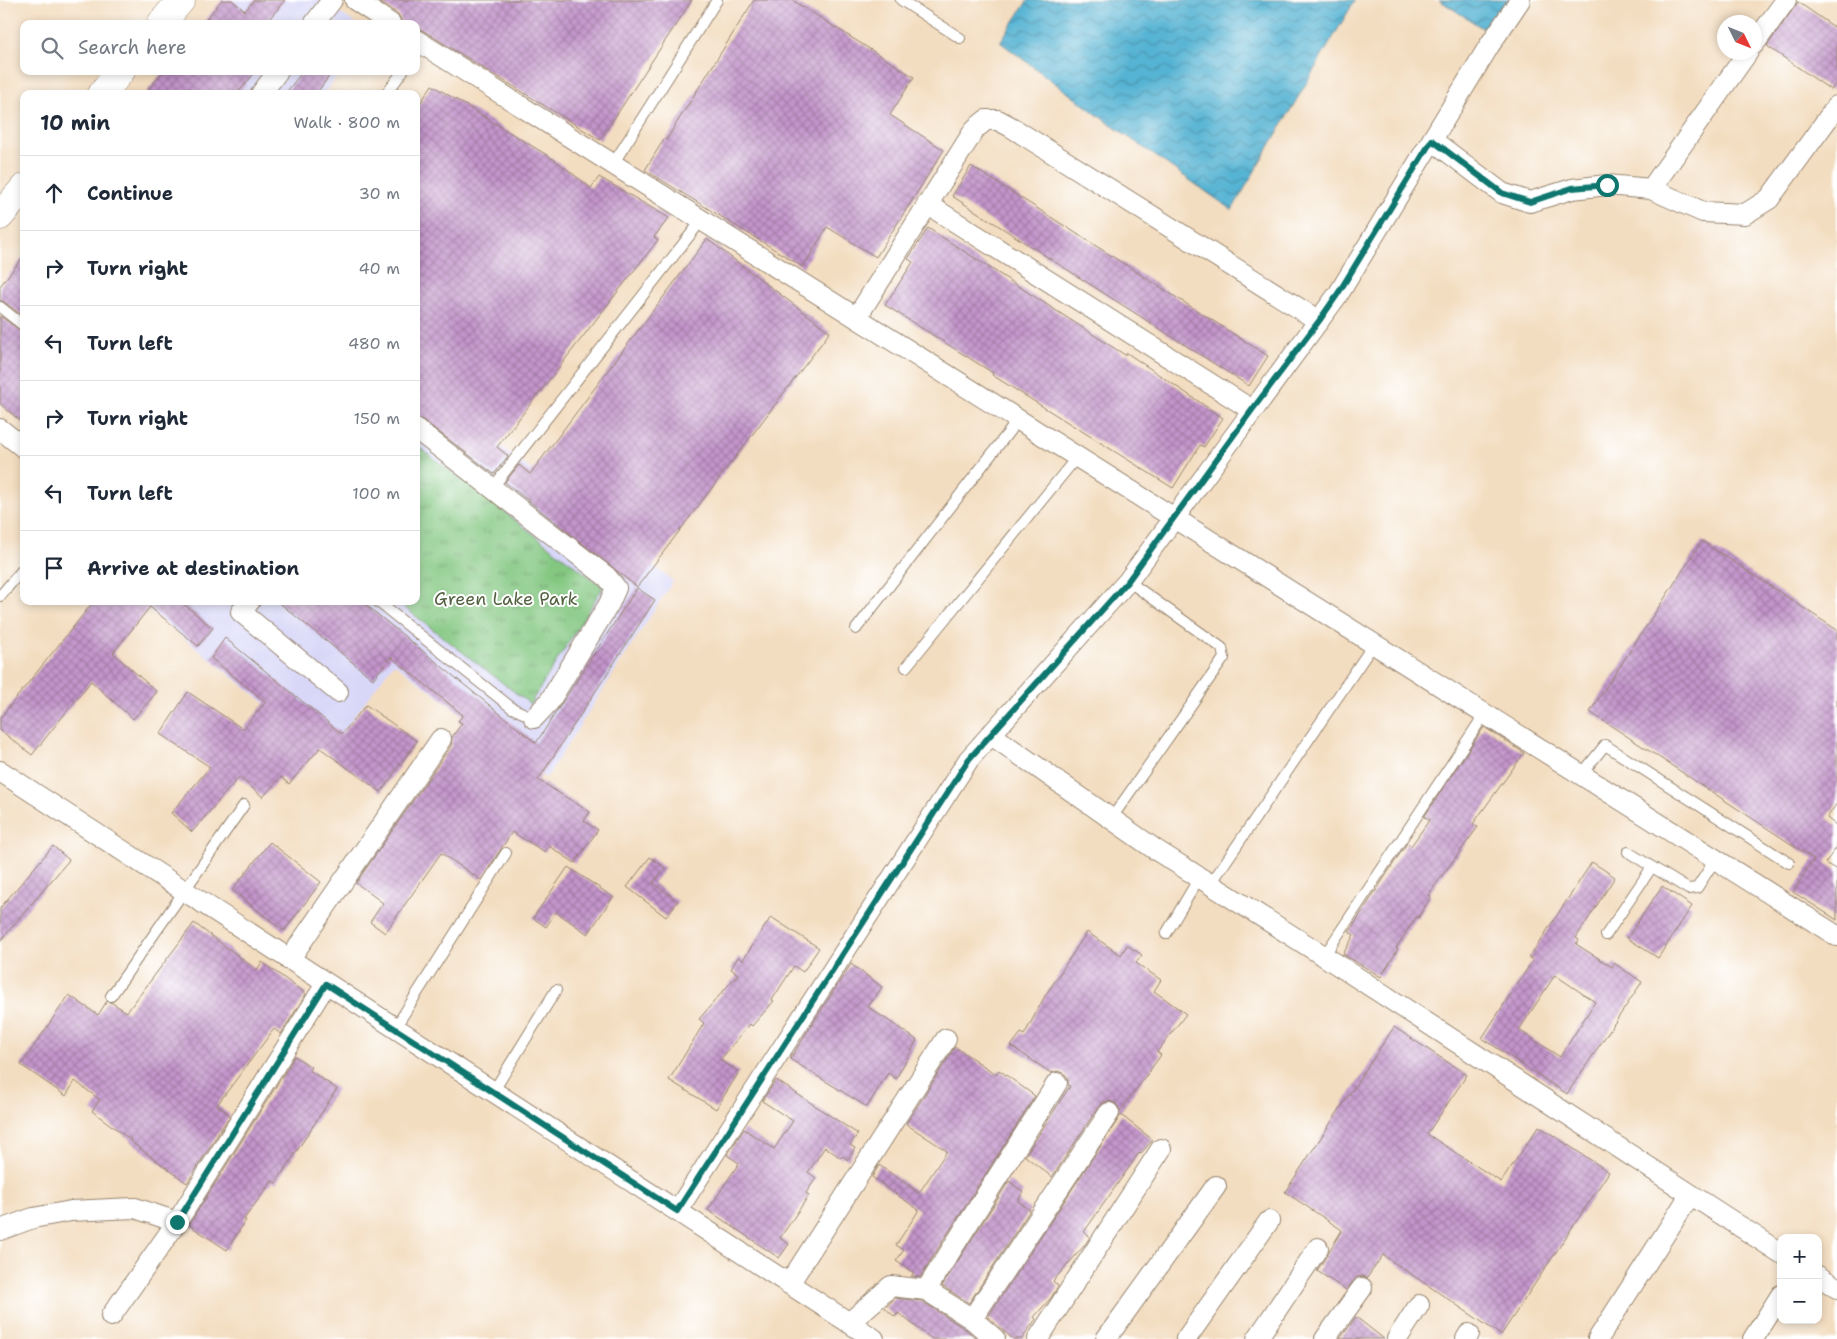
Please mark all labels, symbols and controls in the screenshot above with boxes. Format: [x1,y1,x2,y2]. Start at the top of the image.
north arrow [1717,15,1762,60]
search box [20,20,420,75]
icon: search [38,34,66,62]
text: Search here [78,35,187,60]
text: 10 min [40,109,110,137]
text: Walk · 800 m [294,112,400,133]
route start [1596,174,1619,197]
icon: ahead [40,179,68,207]
text: Continue [87,181,173,206]
text: 30 m [359,183,400,204]
icon: right [40,254,68,282]
text: Turn right [87,256,188,281]
text: 40 m [358,258,400,279]
icon: left [40,329,68,357]
text: Turn left [87,331,173,356]
text: 480 m [348,333,400,354]
icon: right [40,404,68,432]
text: Turn right [87,406,188,431]
text: 150 m [353,408,400,429]
icon: left [40,479,68,507]
text: Turn left [87,481,173,506]
text: 100 m [352,483,400,504]
icon: arrive [40,554,68,582]
text: Arrive at destination [87,556,299,581]
park label: Green Lake Park [434,587,578,611]
route end [166,1211,189,1234]
map controls [1777,1234,1822,1324]
button: + [1777,1234,1822,1279]
button: − [1777,1279,1822,1324]

